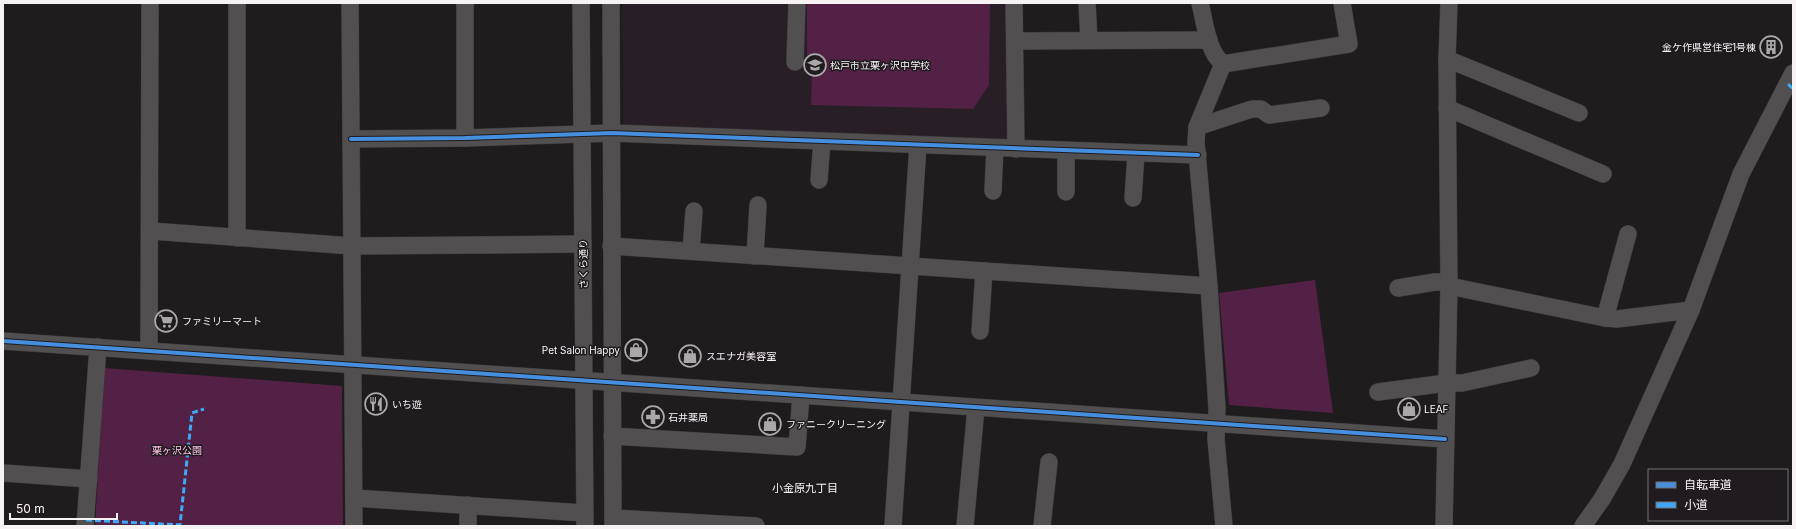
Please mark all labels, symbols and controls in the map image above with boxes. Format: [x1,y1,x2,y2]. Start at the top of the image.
building icon: 金ケ作県営住宅1号棟 [1758,34,1784,60]
place label: 金ケ作県営住宅1号棟 [1662,41,1756,53]
school or university icon: 松戸市立栗ヶ沢中学校 [802,52,828,78]
place label: 松戸市立栗ヶ沢中学校 [830,59,930,71]
street label: さくら通り [577,239,589,289]
supermarket icon: ファミリーマート [153,308,179,334]
place label: ファミリーマート [182,315,262,327]
shop icon: Pet Salon Happy [623,337,649,363]
shop icon: スエナガ美容室 [677,343,703,369]
place label: Pet Salon Happy [542,344,620,356]
place label: スエナガ美容室 [706,350,776,362]
restaurant icon: いち遊 [363,391,389,417]
shop icon: LEAF [1396,396,1422,422]
place label: いち遊 [392,398,422,410]
place label: LEAF [1424,403,1449,415]
pharmacy icon: 石井薬局 [640,404,666,430]
place label: 石井薬局 [668,411,708,423]
shop icon: ファニークリーニング [757,411,783,437]
place label: ファニークリーニング [786,418,886,430]
park label: 栗ヶ沢公園 [152,444,202,456]
legend [1648,469,1788,521]
text: 自転車道 [1684,477,1732,492]
district label: 小金原九丁目 [772,481,838,495]
scale bar [10,495,117,521]
text: 小道 [1684,497,1708,512]
text: 50 m [16,501,45,516]

